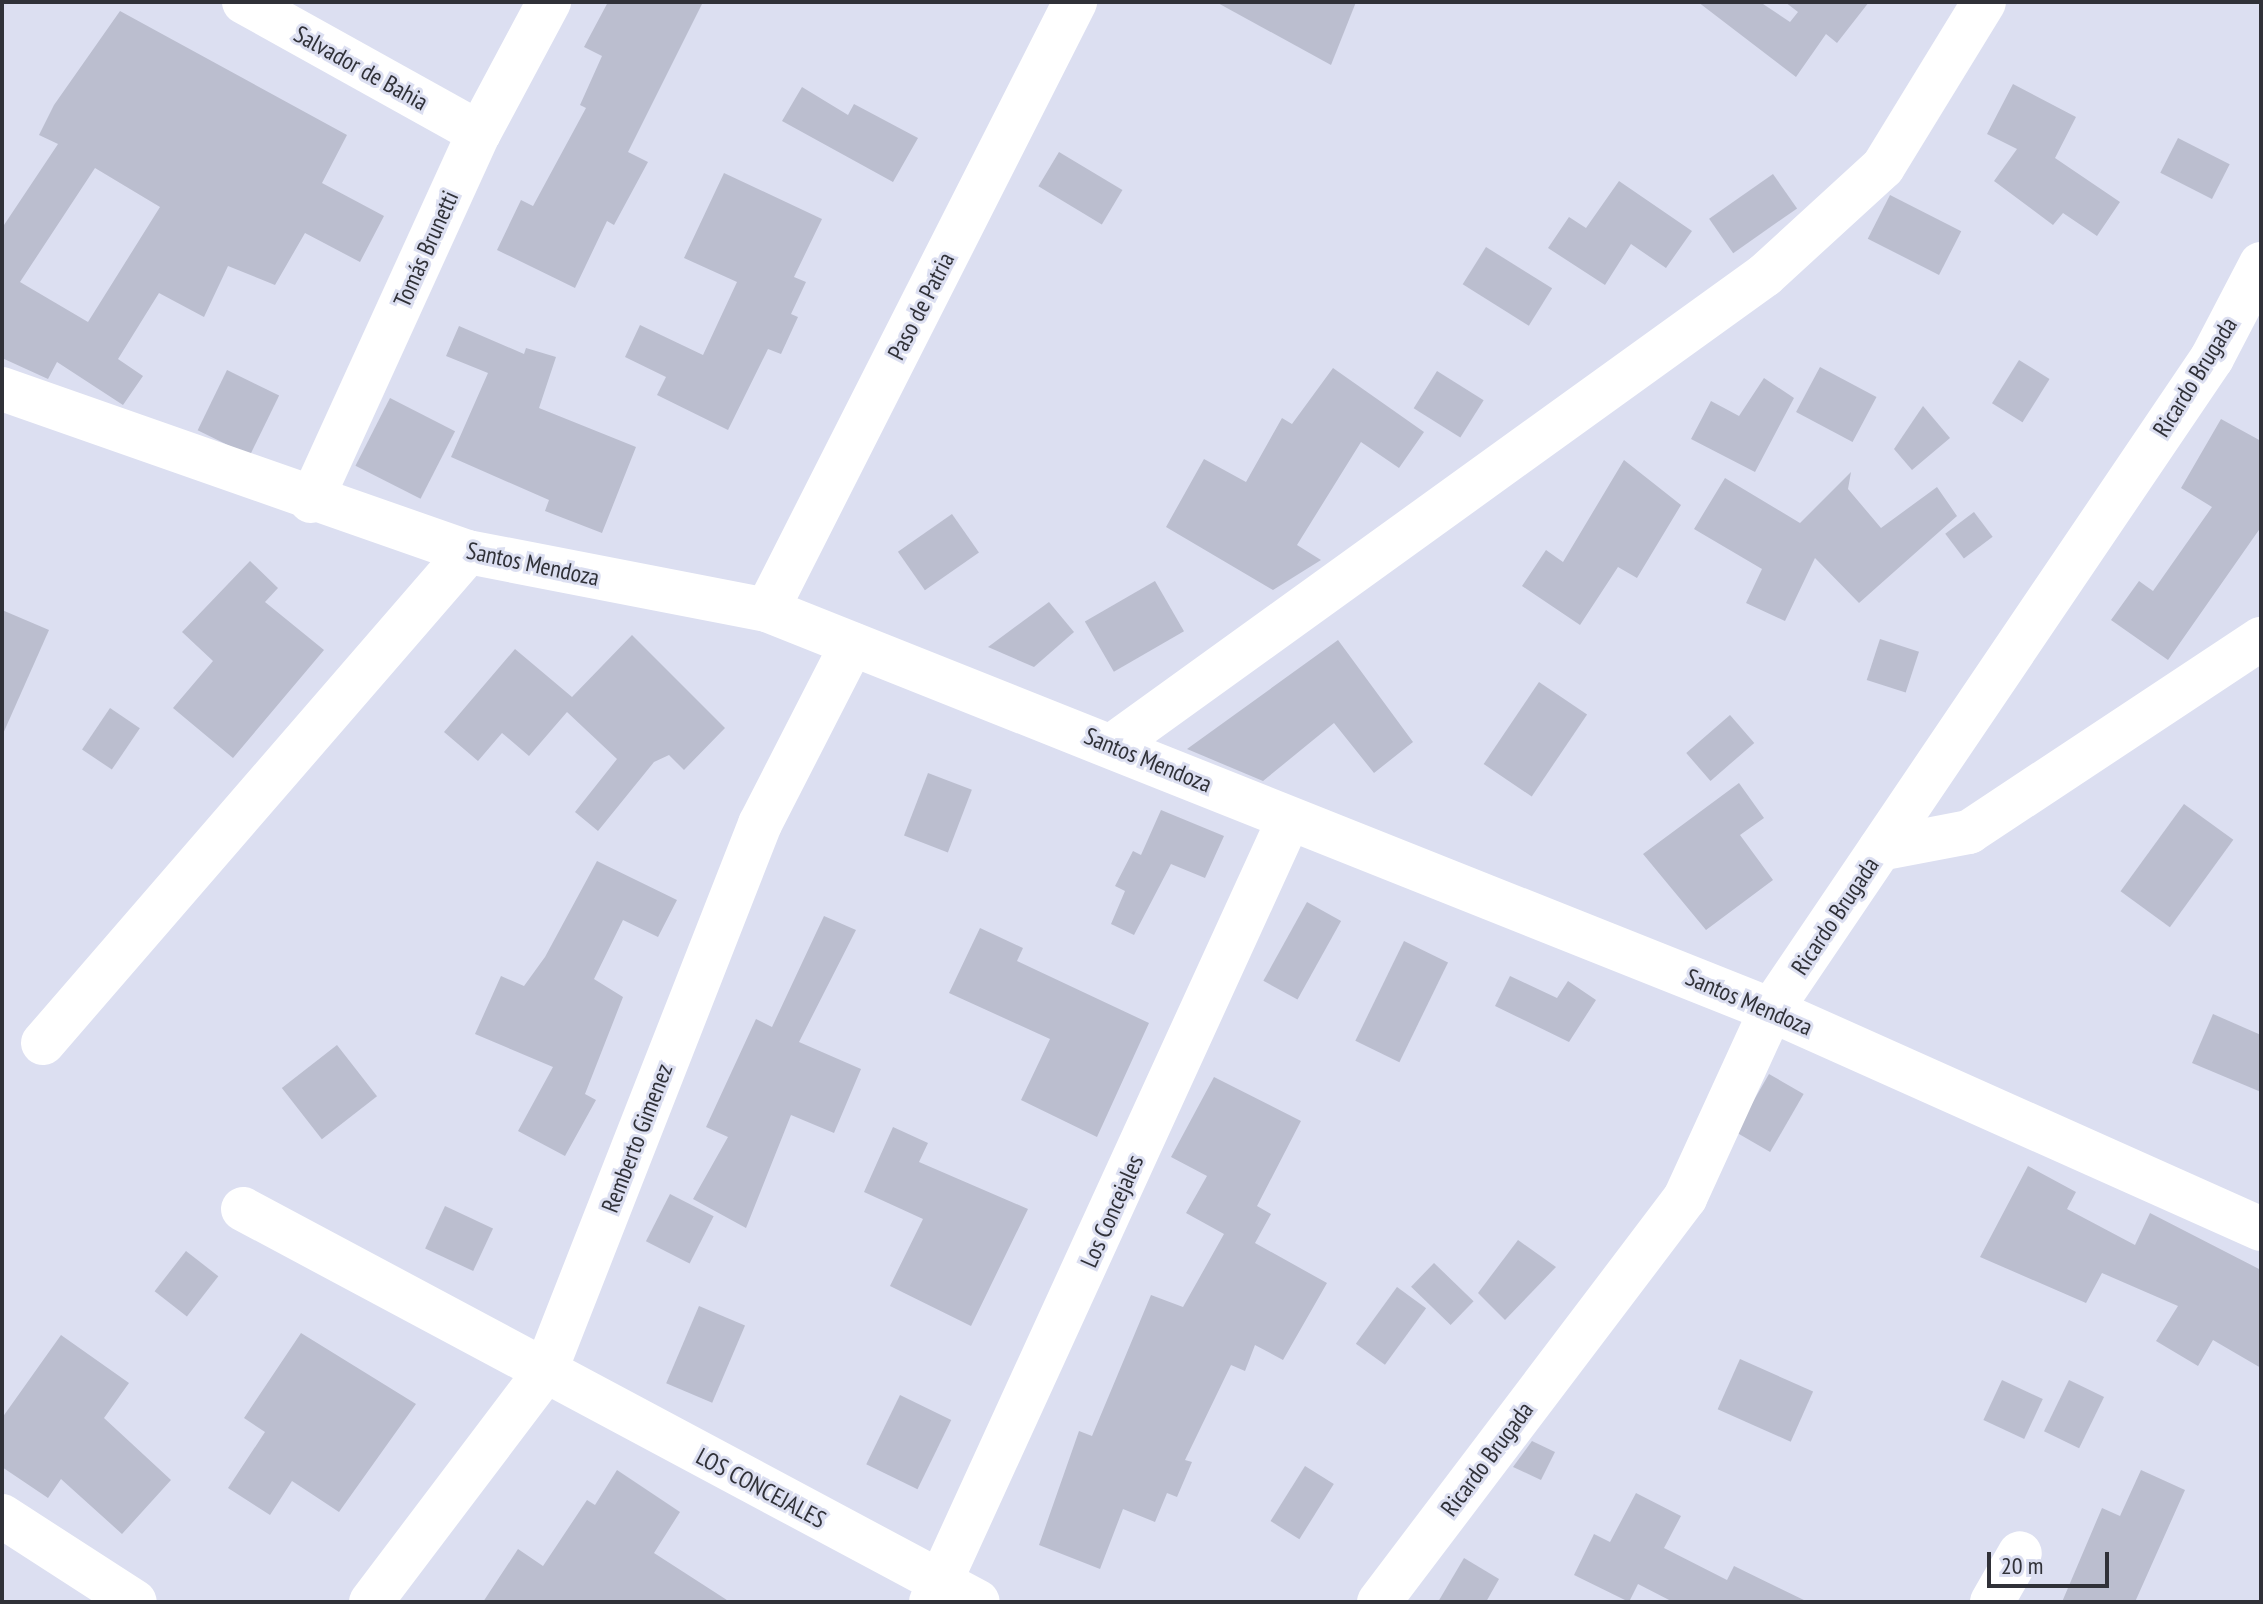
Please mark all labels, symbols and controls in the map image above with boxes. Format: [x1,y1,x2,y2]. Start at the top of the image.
street label: Salvador de Bahia [289,19,433,117]
street label: Tomás Brunetti [388,186,464,312]
street label: Paso de Patria [882,248,960,364]
street label: Ricardo Brugada [2147,312,2243,442]
street label: Santos Mendoza [464,536,602,592]
street label: Santos Mendoza [1080,721,1216,799]
street label: Ricardo Brugada [1785,852,1885,980]
street label: Santos Mendoza [1681,962,1817,1042]
street label: Remberto Gimenez [595,1060,679,1216]
street label: Los Concejales [1074,1150,1150,1272]
street label: Ricardo Brugada [1435,1396,1539,1522]
street label: LOS CONCEJALES [691,1442,831,1534]
scale bar [1991,1536,2113,1586]
text: 20 m [2001,1550,2043,1581]

